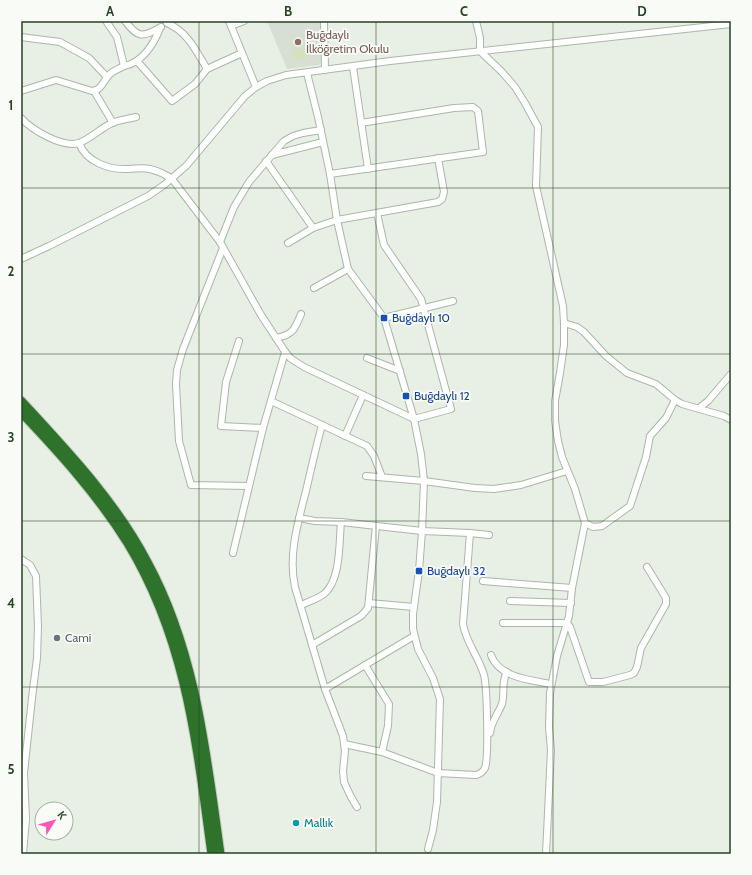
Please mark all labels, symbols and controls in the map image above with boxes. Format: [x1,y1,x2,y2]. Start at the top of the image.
text: A [106,3,115,19]
text: B [284,3,292,19]
text: C [460,3,468,19]
text: D [637,3,647,19]
place label: Buğdaylı İlköğretim Okulu [306,27,389,56]
marker: Buğdaylı İlköğretim Okulu [293,37,303,47]
text: 1 [9,97,13,113]
text: 2 [8,263,15,279]
place label: Buğdaylı 10 [392,310,450,325]
marker: Buğdaylı 10 [379,313,389,323]
place label: Buğdaylı 12 [414,388,470,403]
marker: Buğdaylı 12 [401,391,411,401]
text: 3 [7,429,15,445]
place label: Buğdaylı 32 [427,563,485,578]
marker: Buğdaylı 32 [414,566,424,576]
text: 4 [7,595,15,611]
place label: Cami [65,630,91,645]
marker: Cami [52,633,62,643]
text: 5 [8,761,15,777]
north arrow [34,801,74,841]
text: K [54,808,70,822]
place label: Mallık [304,815,334,830]
marker: Mallık [291,818,301,828]

